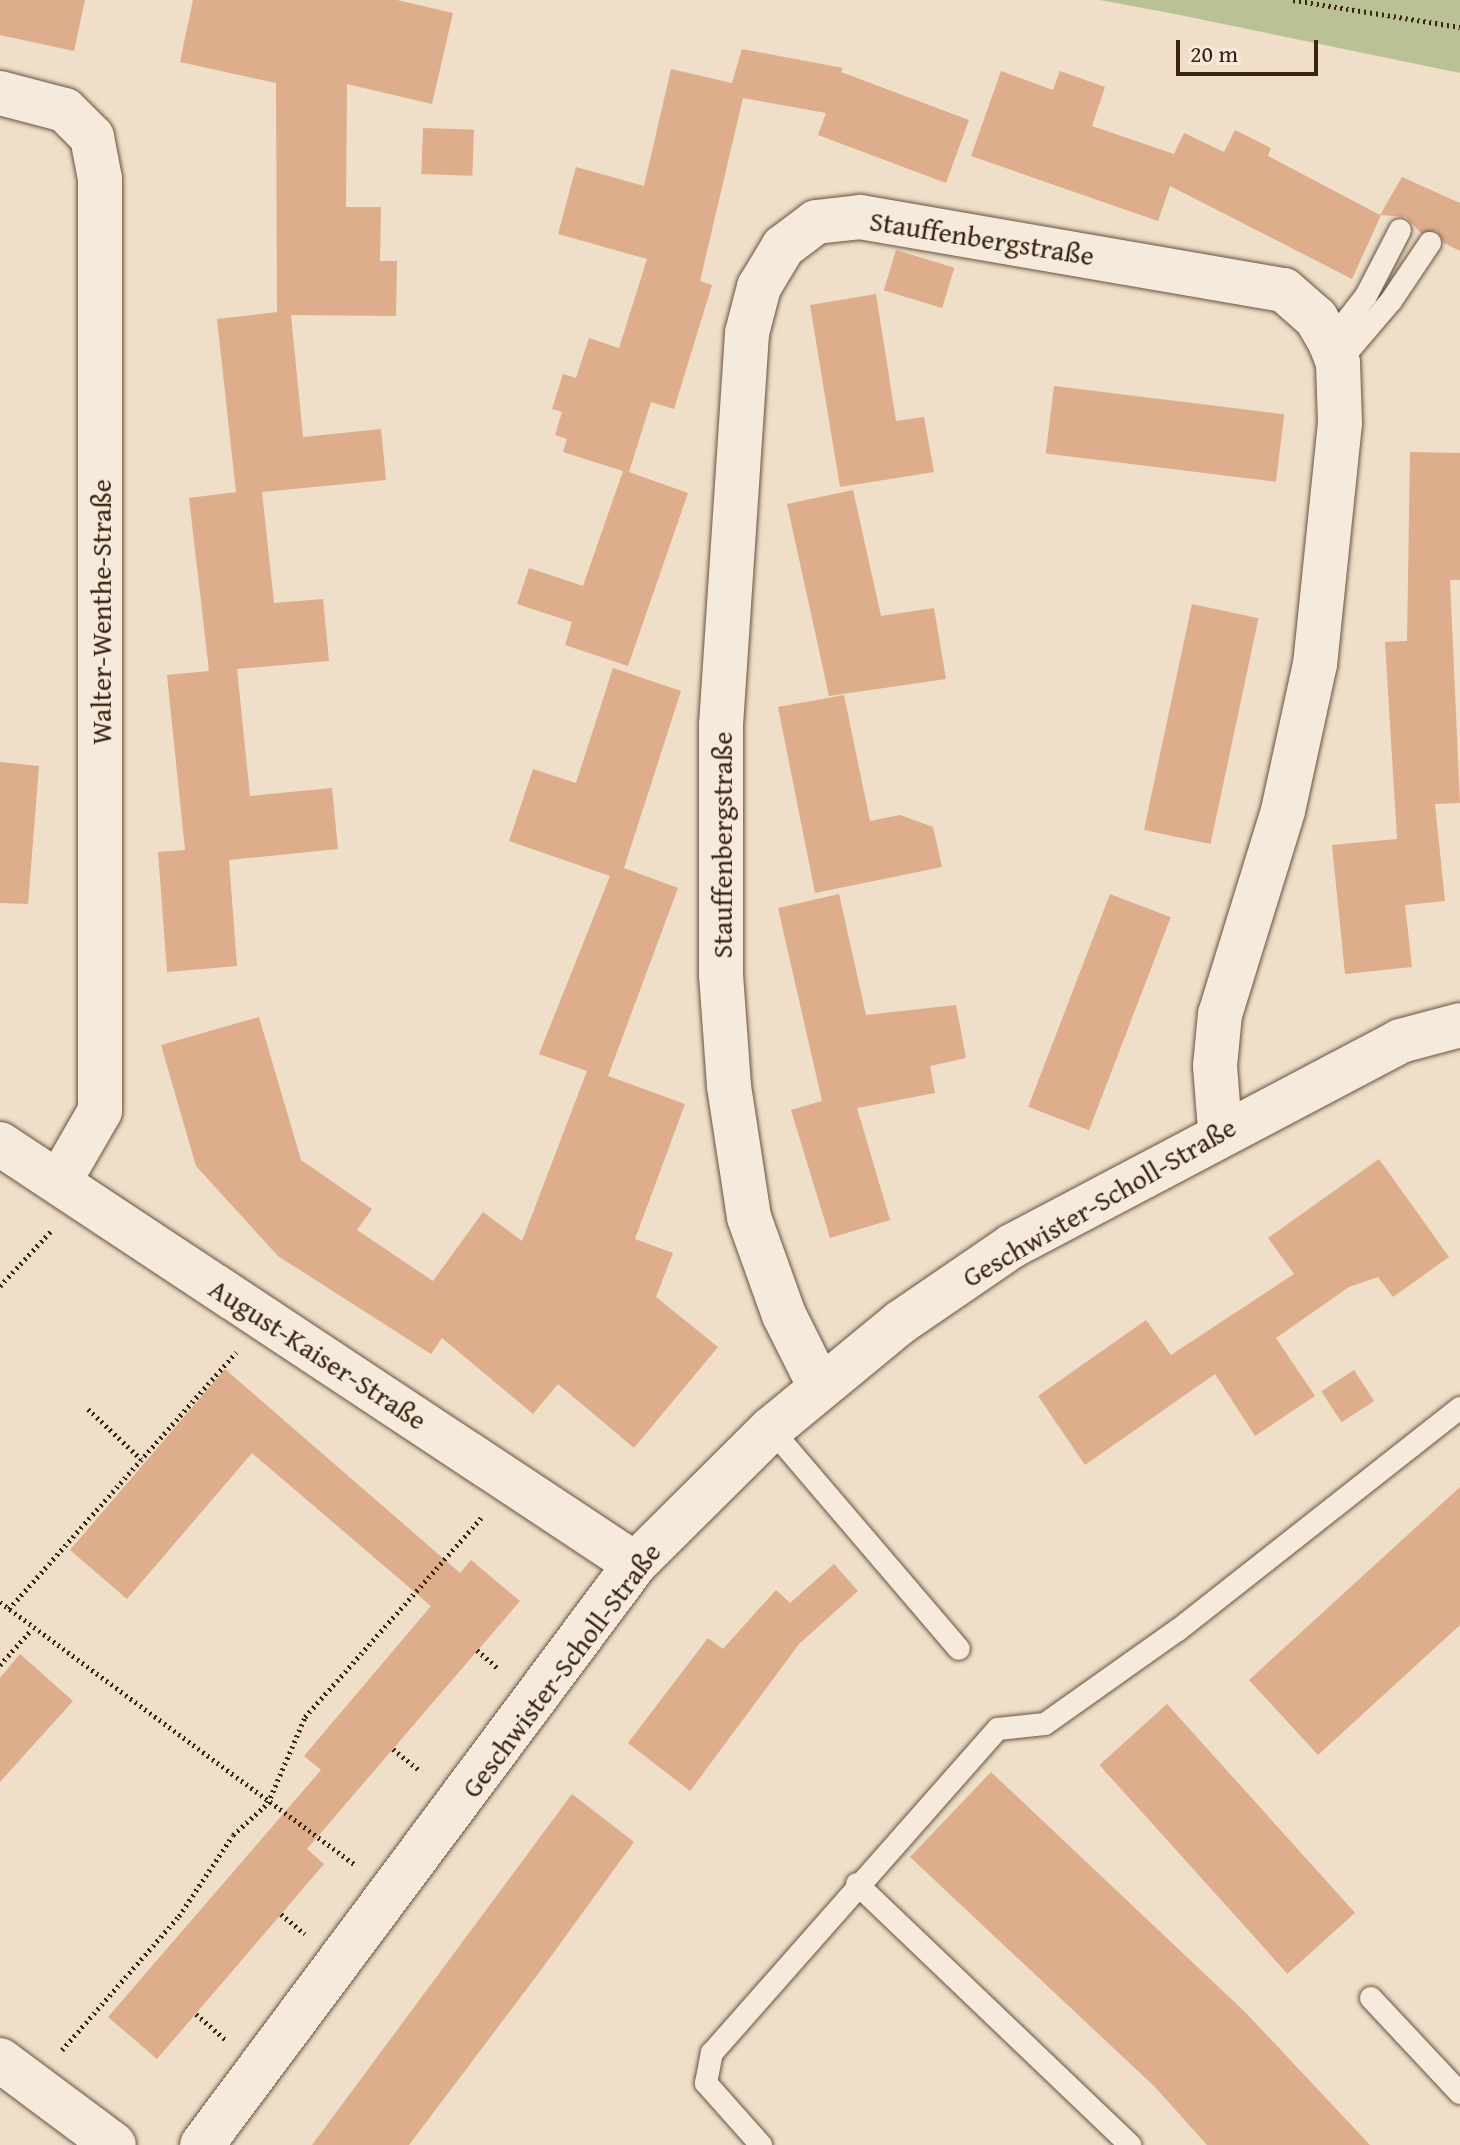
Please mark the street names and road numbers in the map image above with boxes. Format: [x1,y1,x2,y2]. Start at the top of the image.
street label: Stauffenbergstraße [867,204,1097,272]
street label: Walter-Wenthe-Straße [84,479,118,745]
street label: Stauffenbergstraße [705,732,739,958]
street label: Geschwister-Scholl-Straße [956,1110,1242,1294]
street label: August-Kaiser-Straße [203,1271,433,1437]
street label: Geschwister-Scholl-Straße [454,1536,668,1804]

